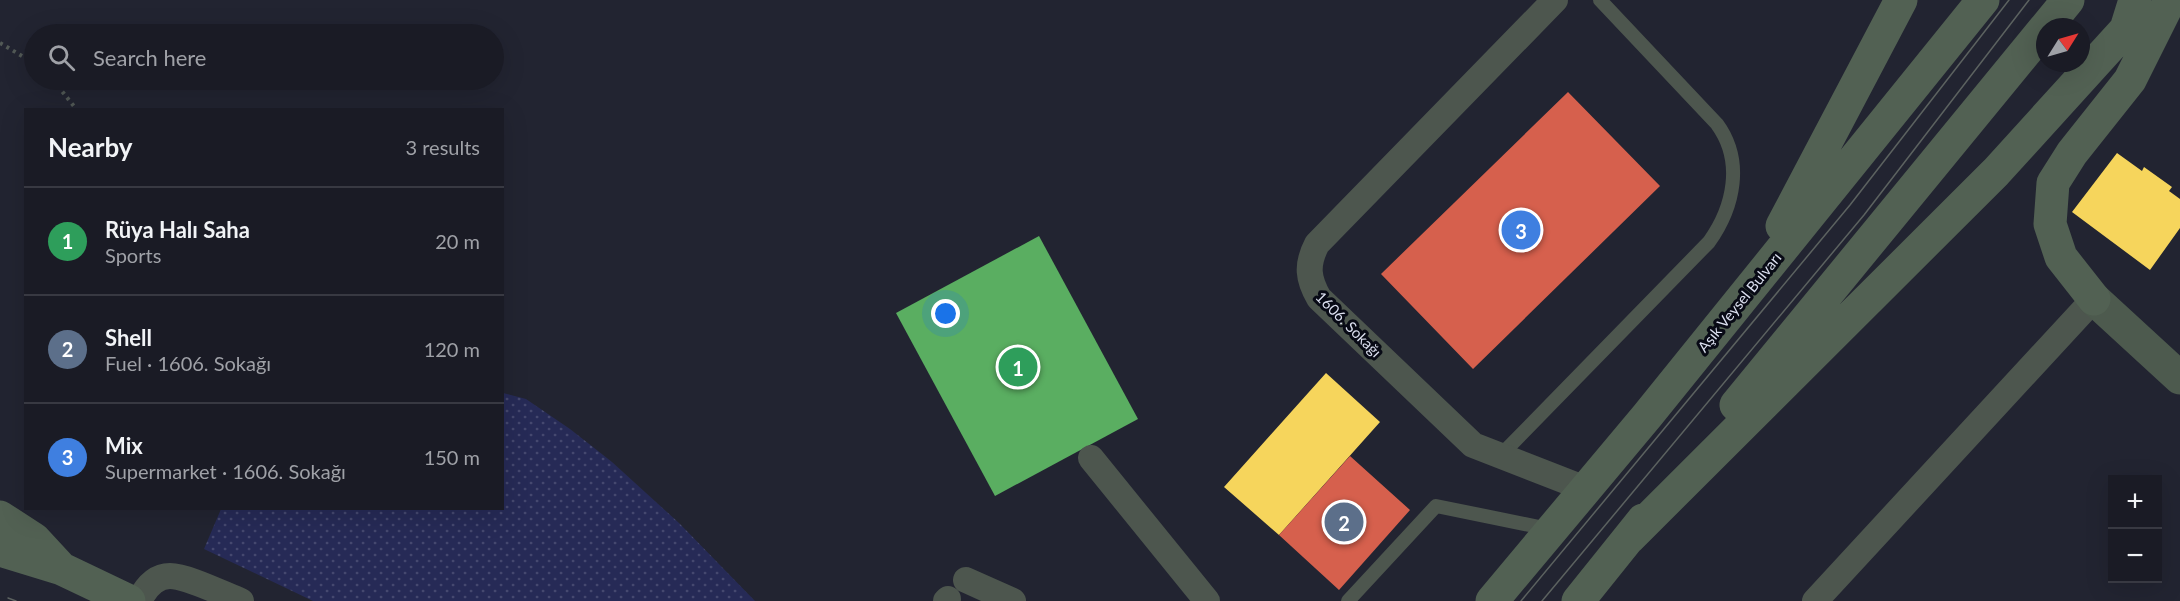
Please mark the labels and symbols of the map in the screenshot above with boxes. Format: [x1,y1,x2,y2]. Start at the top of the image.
north arrow [2036,18,2090,72]
pin: 3 [1502,208,1540,252]
street label: Aşık Veysel Bulvarı [1693,249,1785,355]
street label: 1606. Sokağı [1312,287,1386,361]
your location [931,299,960,328]
pin: 1 [998,344,1038,389]
pin: 2 [1324,500,1364,544]

